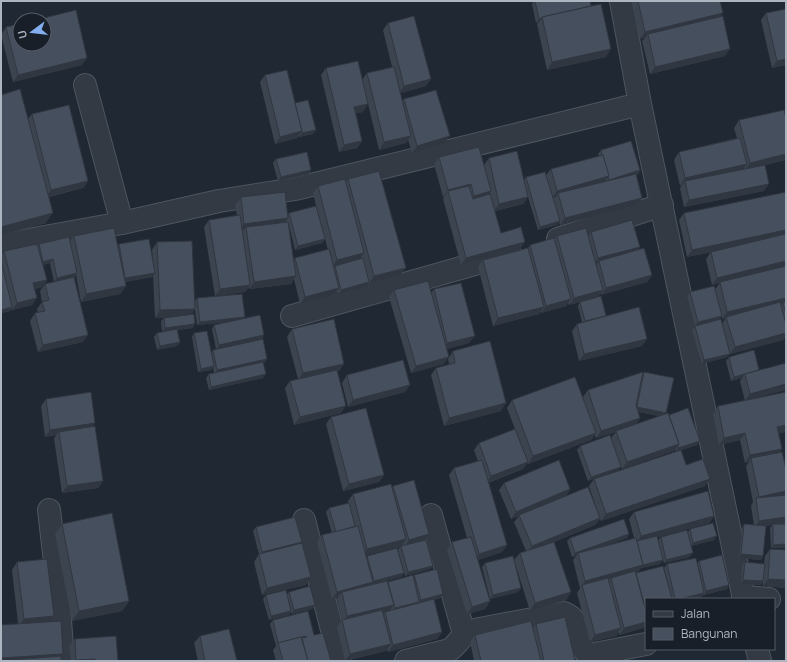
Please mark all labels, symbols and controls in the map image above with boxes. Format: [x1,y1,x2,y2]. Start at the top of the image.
north arrow [12,12,52,52]
text: U [14,29,30,40]
legend [645,598,775,650]
text: Jalan [681,605,710,622]
text: Bangunan [681,625,737,642]

